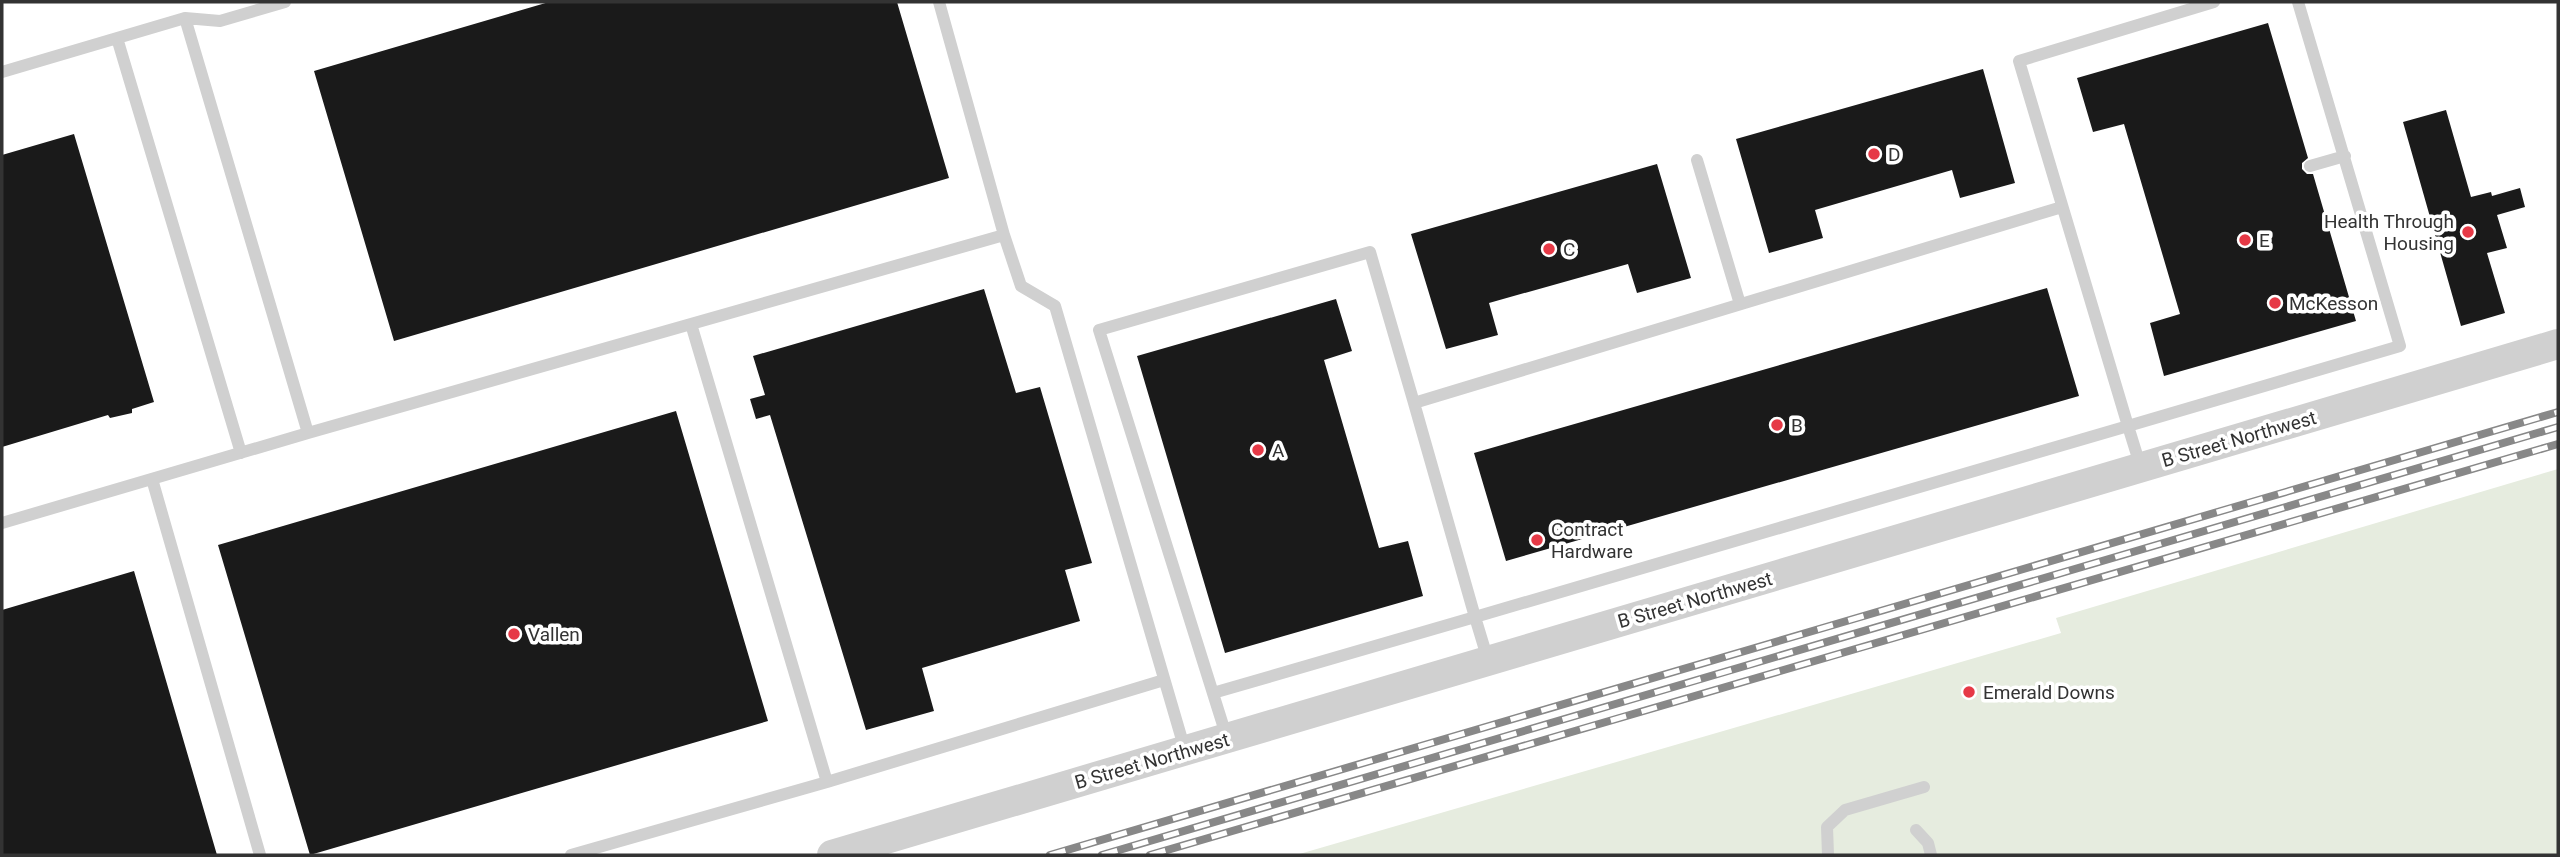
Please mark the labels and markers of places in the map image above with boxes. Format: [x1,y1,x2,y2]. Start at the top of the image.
place label: D [1888,143,1900,166]
marker: D [1866,146,1882,162]
place label: Health Through Housing [2324,210,2454,255]
marker: Health Through Housing [2460,224,2476,240]
place label: E [2259,229,2270,252]
marker: E [2237,232,2253,248]
place label: C [1563,238,1575,261]
marker: C [1541,241,1557,257]
place label: McKesson [2289,292,2378,315]
marker: McKesson [2267,295,2283,311]
place label: B [1791,414,1803,437]
marker: B [1769,417,1785,433]
place label: A [1272,439,1285,462]
marker: A [1250,442,1266,458]
place label: Contract Hardware [1551,518,1633,563]
marker: Contract Hardware [1529,532,1545,548]
place label: Vallen [528,623,580,646]
marker: Vallen [506,626,522,642]
place label: Emerald Downs [1983,681,2115,704]
marker: Emerald Downs [1961,684,1977,700]

